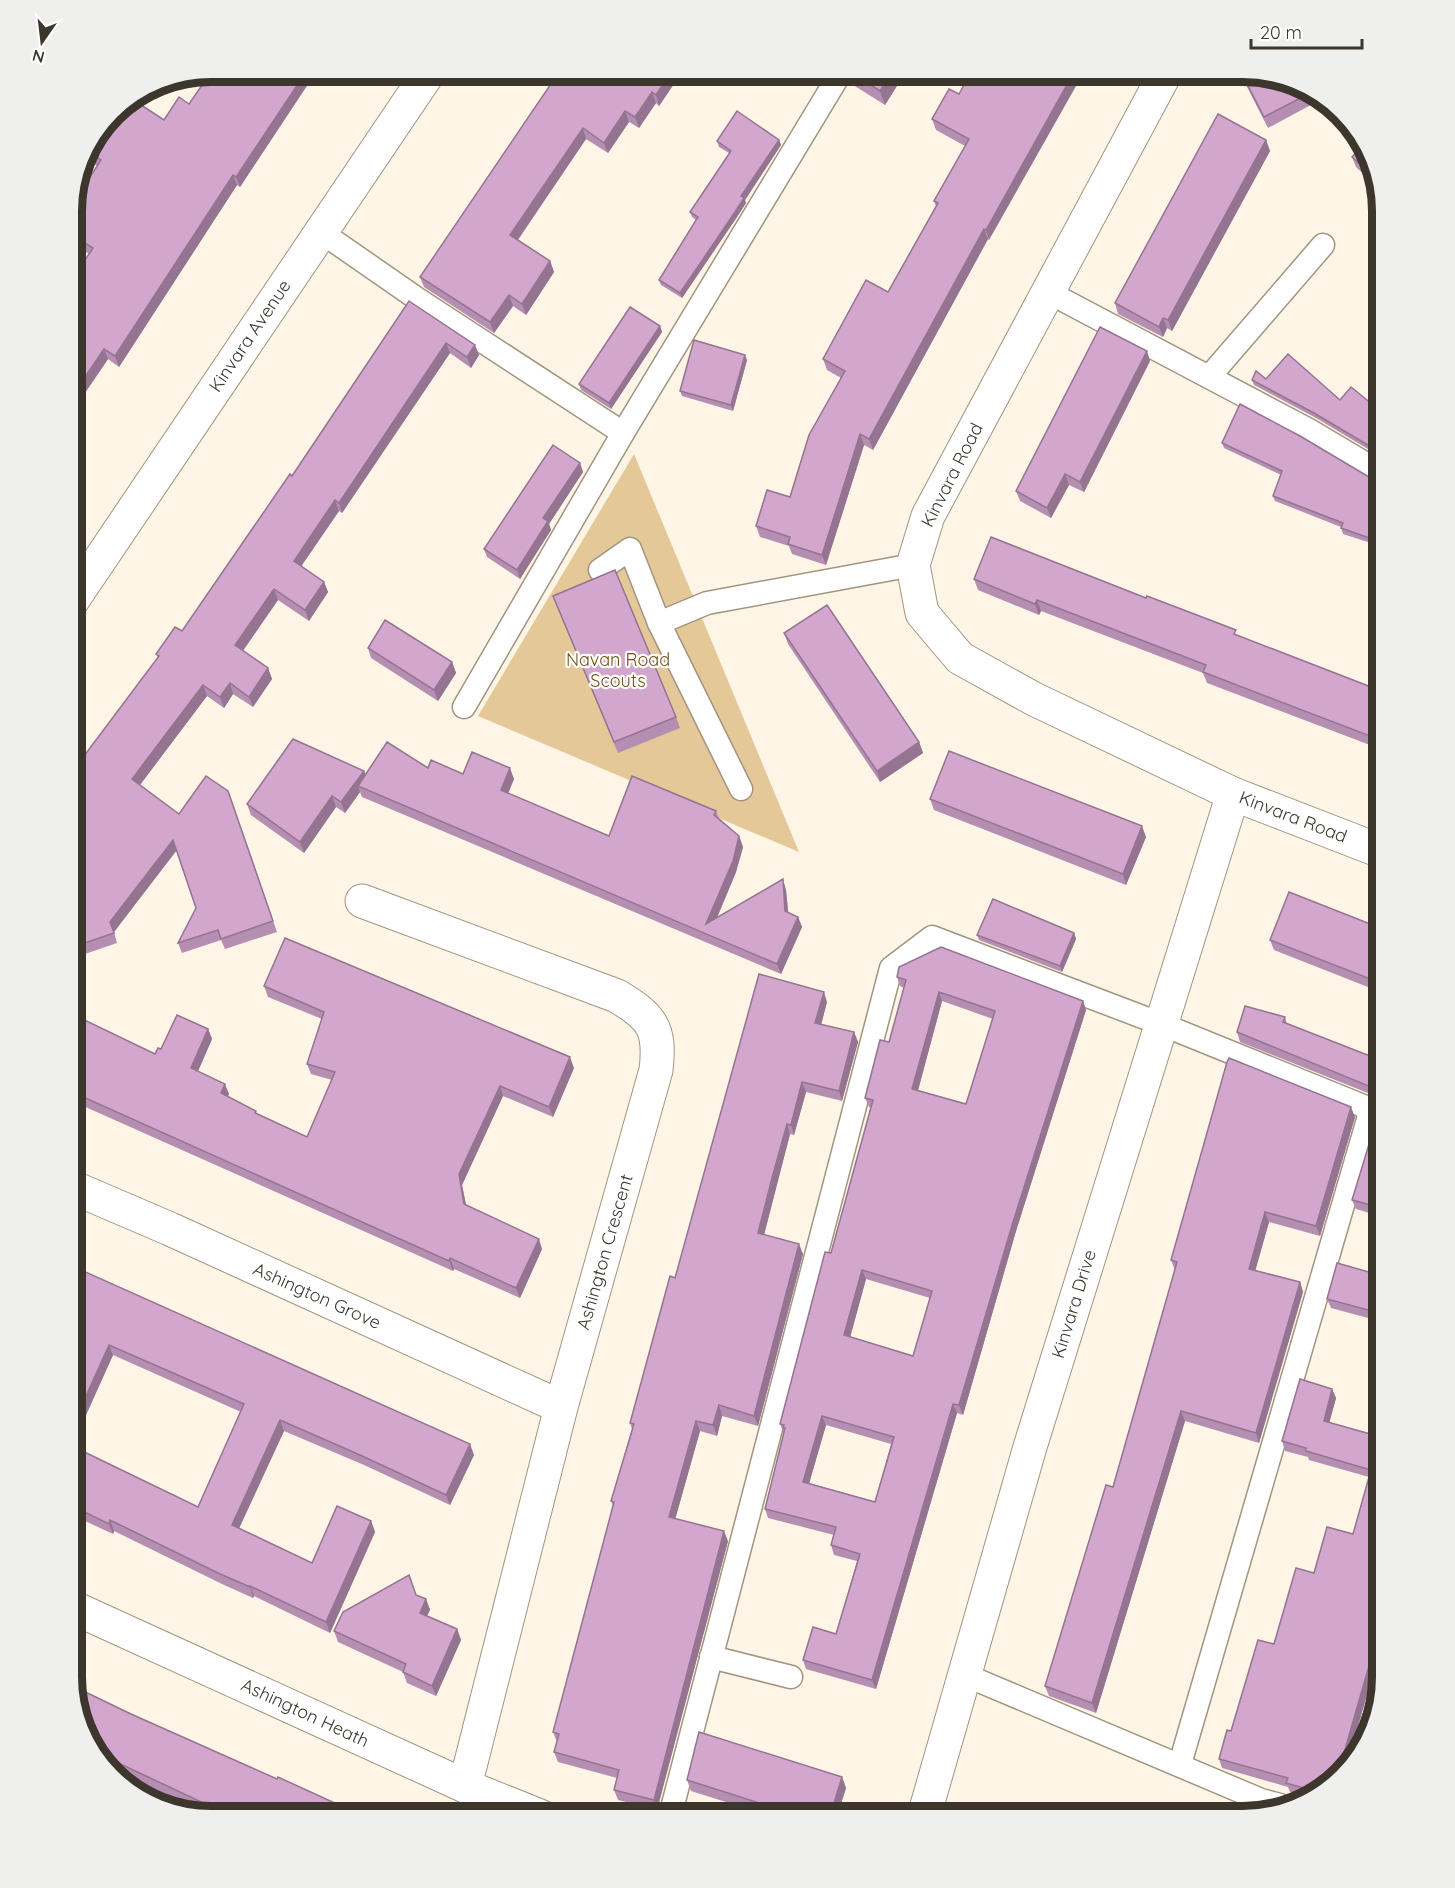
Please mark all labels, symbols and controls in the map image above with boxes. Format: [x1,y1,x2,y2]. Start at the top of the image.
north arrow [12,12,72,72]
scale bar [1251,12,1362,50]
text: 20 m [1260,21,1302,44]
text: N [30,45,46,68]
street label: Kinvara Avenue [203,275,296,396]
street label: Kinvara Road [915,419,988,531]
park label: Navan Road Scouts [566,648,670,692]
street label: Kinvara Road [1236,785,1350,848]
street label: Ashington Crescent [571,1171,638,1332]
street label: Kinvara Drive [1046,1247,1101,1361]
street label: Ashington Grove [250,1257,385,1334]
street label: Ashington Heath [238,1673,373,1752]

